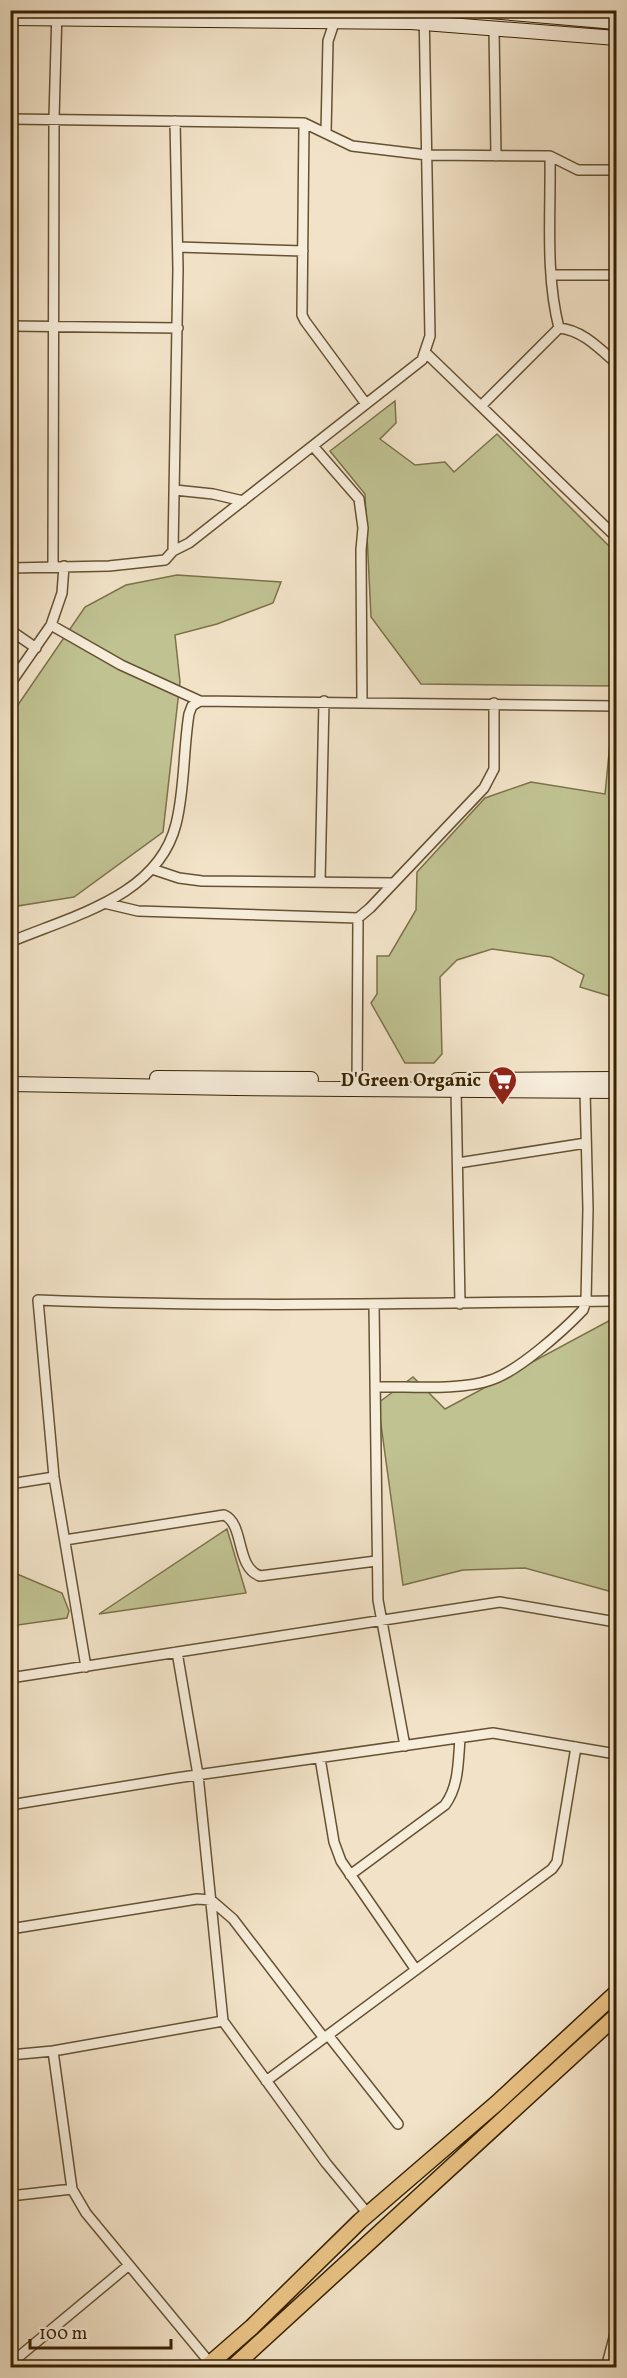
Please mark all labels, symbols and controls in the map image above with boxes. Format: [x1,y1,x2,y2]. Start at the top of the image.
supermarket icon: D'Green Organic [486,1064,518,1106]
place label: D'Green Organic [341,1069,481,1094]
scale bar [30,2312,171,2350]
text: 100 m [39,2322,88,2347]

